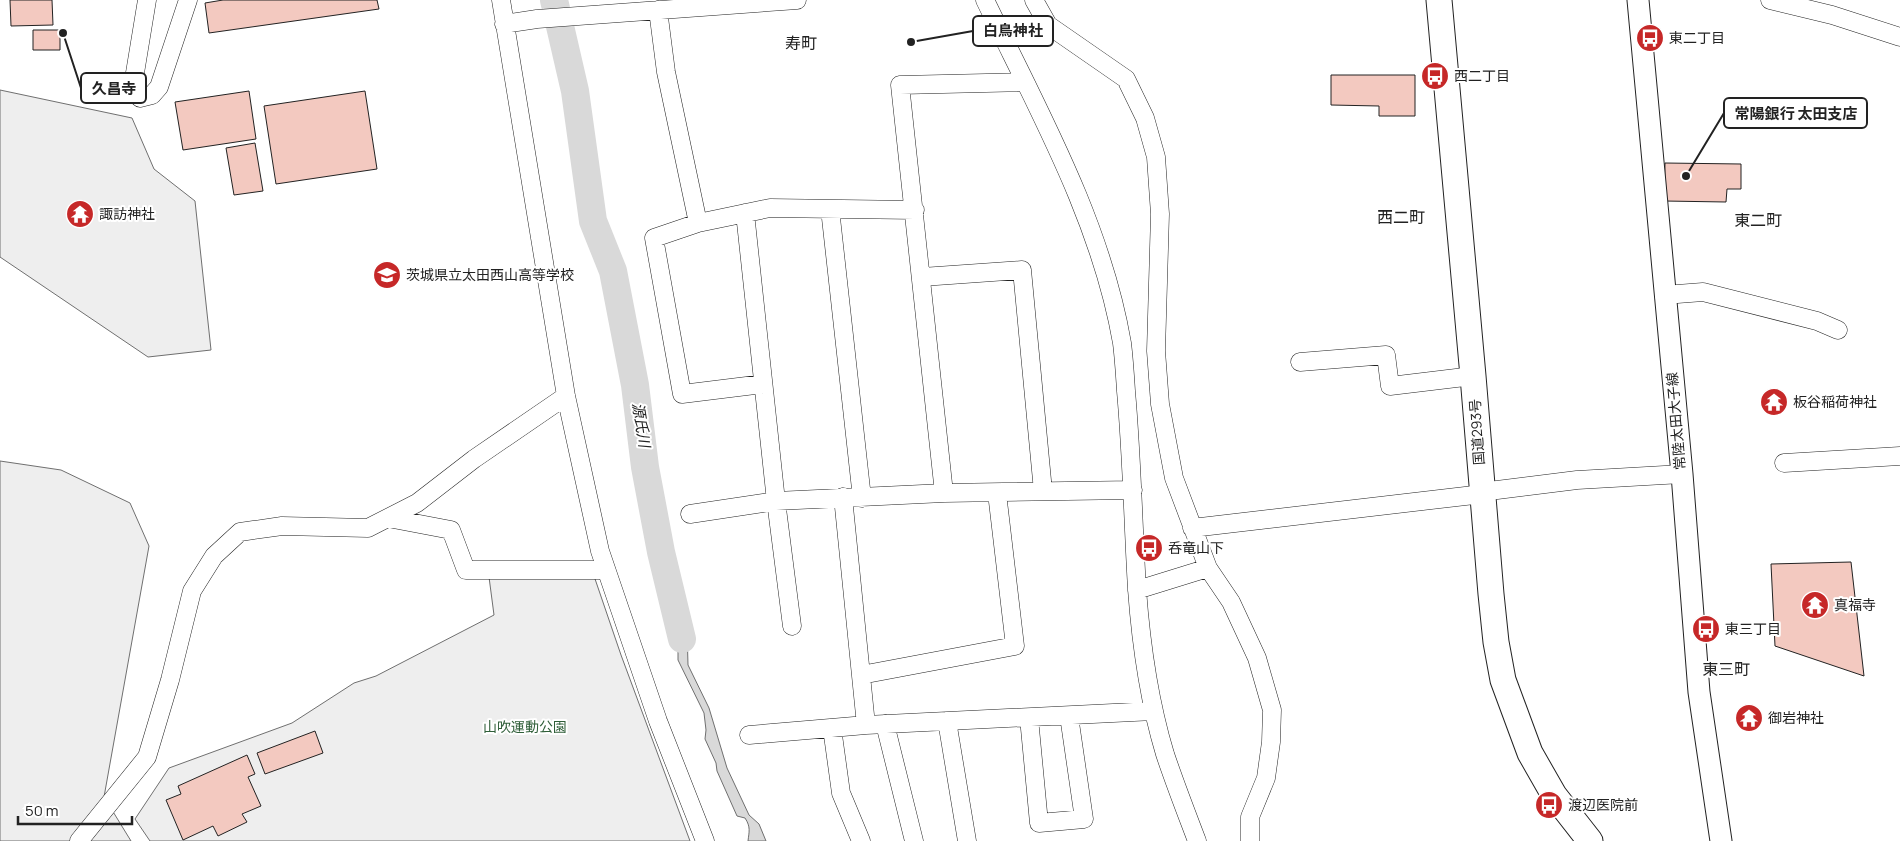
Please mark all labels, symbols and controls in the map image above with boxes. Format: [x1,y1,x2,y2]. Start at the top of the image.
callout: 白鳥神社 [973,16,1053,46]
text: 白鳥神社 [983,20,1043,41]
bus stop icon: 東二丁目 [1635,23,1665,53]
place label: 東二丁目 [1669,28,1725,47]
district label: 寿町 [785,32,817,54]
bus stop icon: 西二丁目 [1420,61,1450,91]
place label: 西二丁目 [1454,66,1510,85]
callout: 久昌寺 [81,73,146,103]
text: 久昌寺 [91,78,137,99]
callout: 常陽銀行 太田支店 [1724,98,1867,128]
text: 常陽銀行 太田支店 [1734,103,1858,124]
temple icon: 諏訪神社 [65,199,95,229]
place label: 諏訪神社 [99,204,155,223]
district label: 西二町 [1377,206,1425,228]
district label: 東二町 [1734,209,1782,231]
school or university icon: 茨城県立太田西山高等学校 [372,260,402,290]
place label: 茨城県立太田西山高等学校 [406,265,574,284]
street label: 常陸太田大子線 [1662,371,1689,471]
temple icon: 板谷稲荷神社 [1759,387,1789,417]
place label: 板谷稲荷神社 [1793,392,1877,411]
street label: 国道293号 [1465,398,1488,466]
water label: 源氏川 [628,401,656,451]
bus stop icon: 呑竜山下 [1134,533,1164,563]
place label: 呑竜山下 [1168,538,1224,557]
temple icon: 真福寺 [1800,590,1830,620]
place label: 真福寺 [1834,595,1876,614]
bus stop icon: 東三丁目 [1691,614,1721,644]
place label: 東三丁目 [1725,619,1781,638]
district label: 東三町 [1702,658,1750,680]
temple icon: 御岩神社 [1734,703,1764,733]
place label: 御岩神社 [1768,708,1824,727]
park label: 山吹運動公園 [483,717,567,736]
bus stop icon: 渡辺医院前 [1534,790,1564,820]
scale bar [18,794,131,826]
place label: 渡辺医院前 [1568,795,1638,814]
text: 50 m [25,800,59,821]

